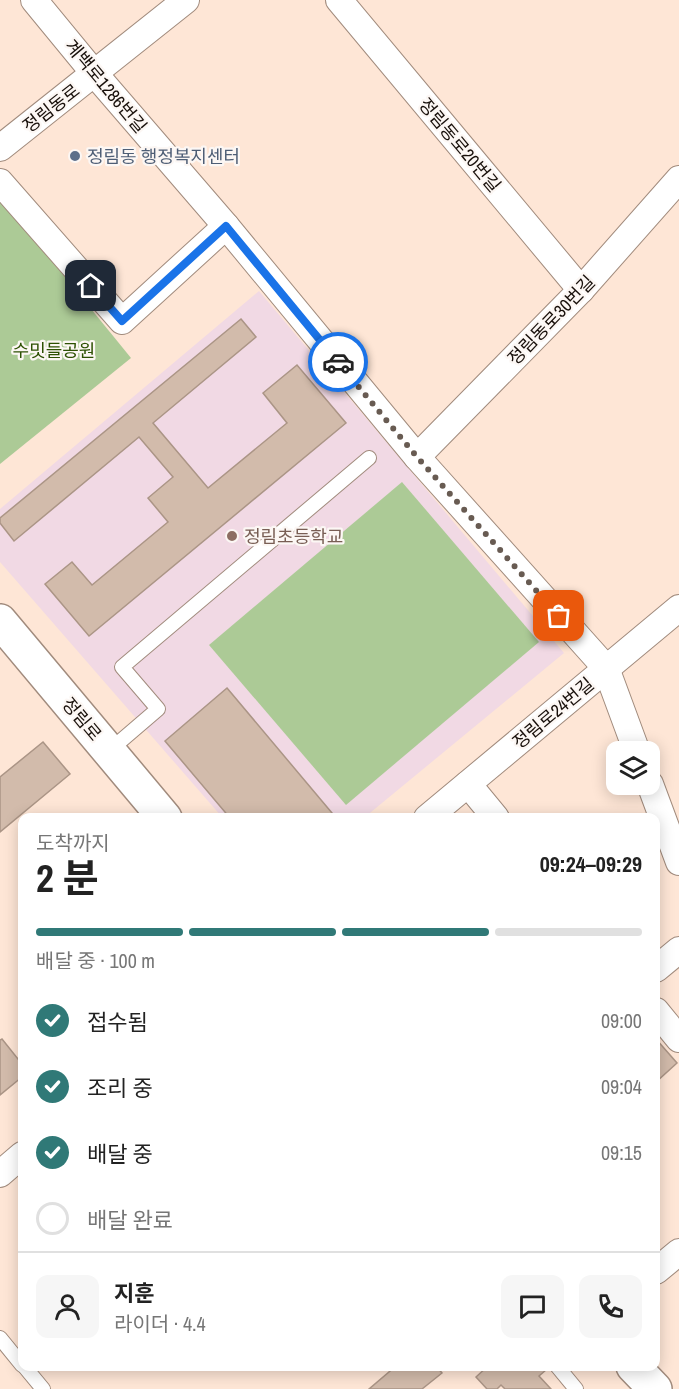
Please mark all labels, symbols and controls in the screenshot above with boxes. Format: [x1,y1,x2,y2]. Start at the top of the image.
street label: 계백로1286번길 [59,34,153,138]
street label: 정림동로 [17,78,85,138]
street label: 정림동로20번길 [413,93,507,197]
place label: 정림동 행정복지센터 [87,144,240,169]
marker: 정림동 행정복지센터 [68,149,82,163]
pin [65,260,116,311]
icon: home [74,269,107,302]
street label: 정림동로30번길 [502,270,600,370]
courier [308,332,368,392]
park label: 수밋들공원 [13,338,95,363]
icon: car [322,346,355,379]
place label: 정림초등학교 [244,524,343,549]
marker: 정림초등학교 [225,529,239,543]
pin [533,590,584,641]
icon: bag [542,599,575,632]
street label: 정림로24번길 [507,672,599,754]
street label: 정림로 [56,692,108,746]
map controls [606,741,660,795]
button: layers [606,741,660,795]
text: 도착까지 [36,829,110,856]
text: 09:24–09:29 [540,849,642,879]
text: 2 분 [36,852,99,904]
text: 배달 중 · 100 m [36,947,155,974]
icon: check [36,1004,69,1037]
text: 접수됨 [87,1007,148,1037]
text: 09:00 [601,1007,642,1034]
icon: check [36,1070,69,1103]
text: 조리 중 [87,1073,153,1103]
text: 09:04 [601,1073,642,1100]
icon: check [36,1136,69,1169]
text: 배달 중 [87,1139,153,1169]
text: 09:15 [601,1139,642,1166]
text: 배달 완료 [87,1205,173,1235]
button: person [36,1275,99,1338]
button: chat [501,1275,564,1338]
button: phone [579,1275,642,1338]
text: 지훈 [114,1278,154,1308]
text: 라이더 · 4.4 [114,1310,206,1337]

